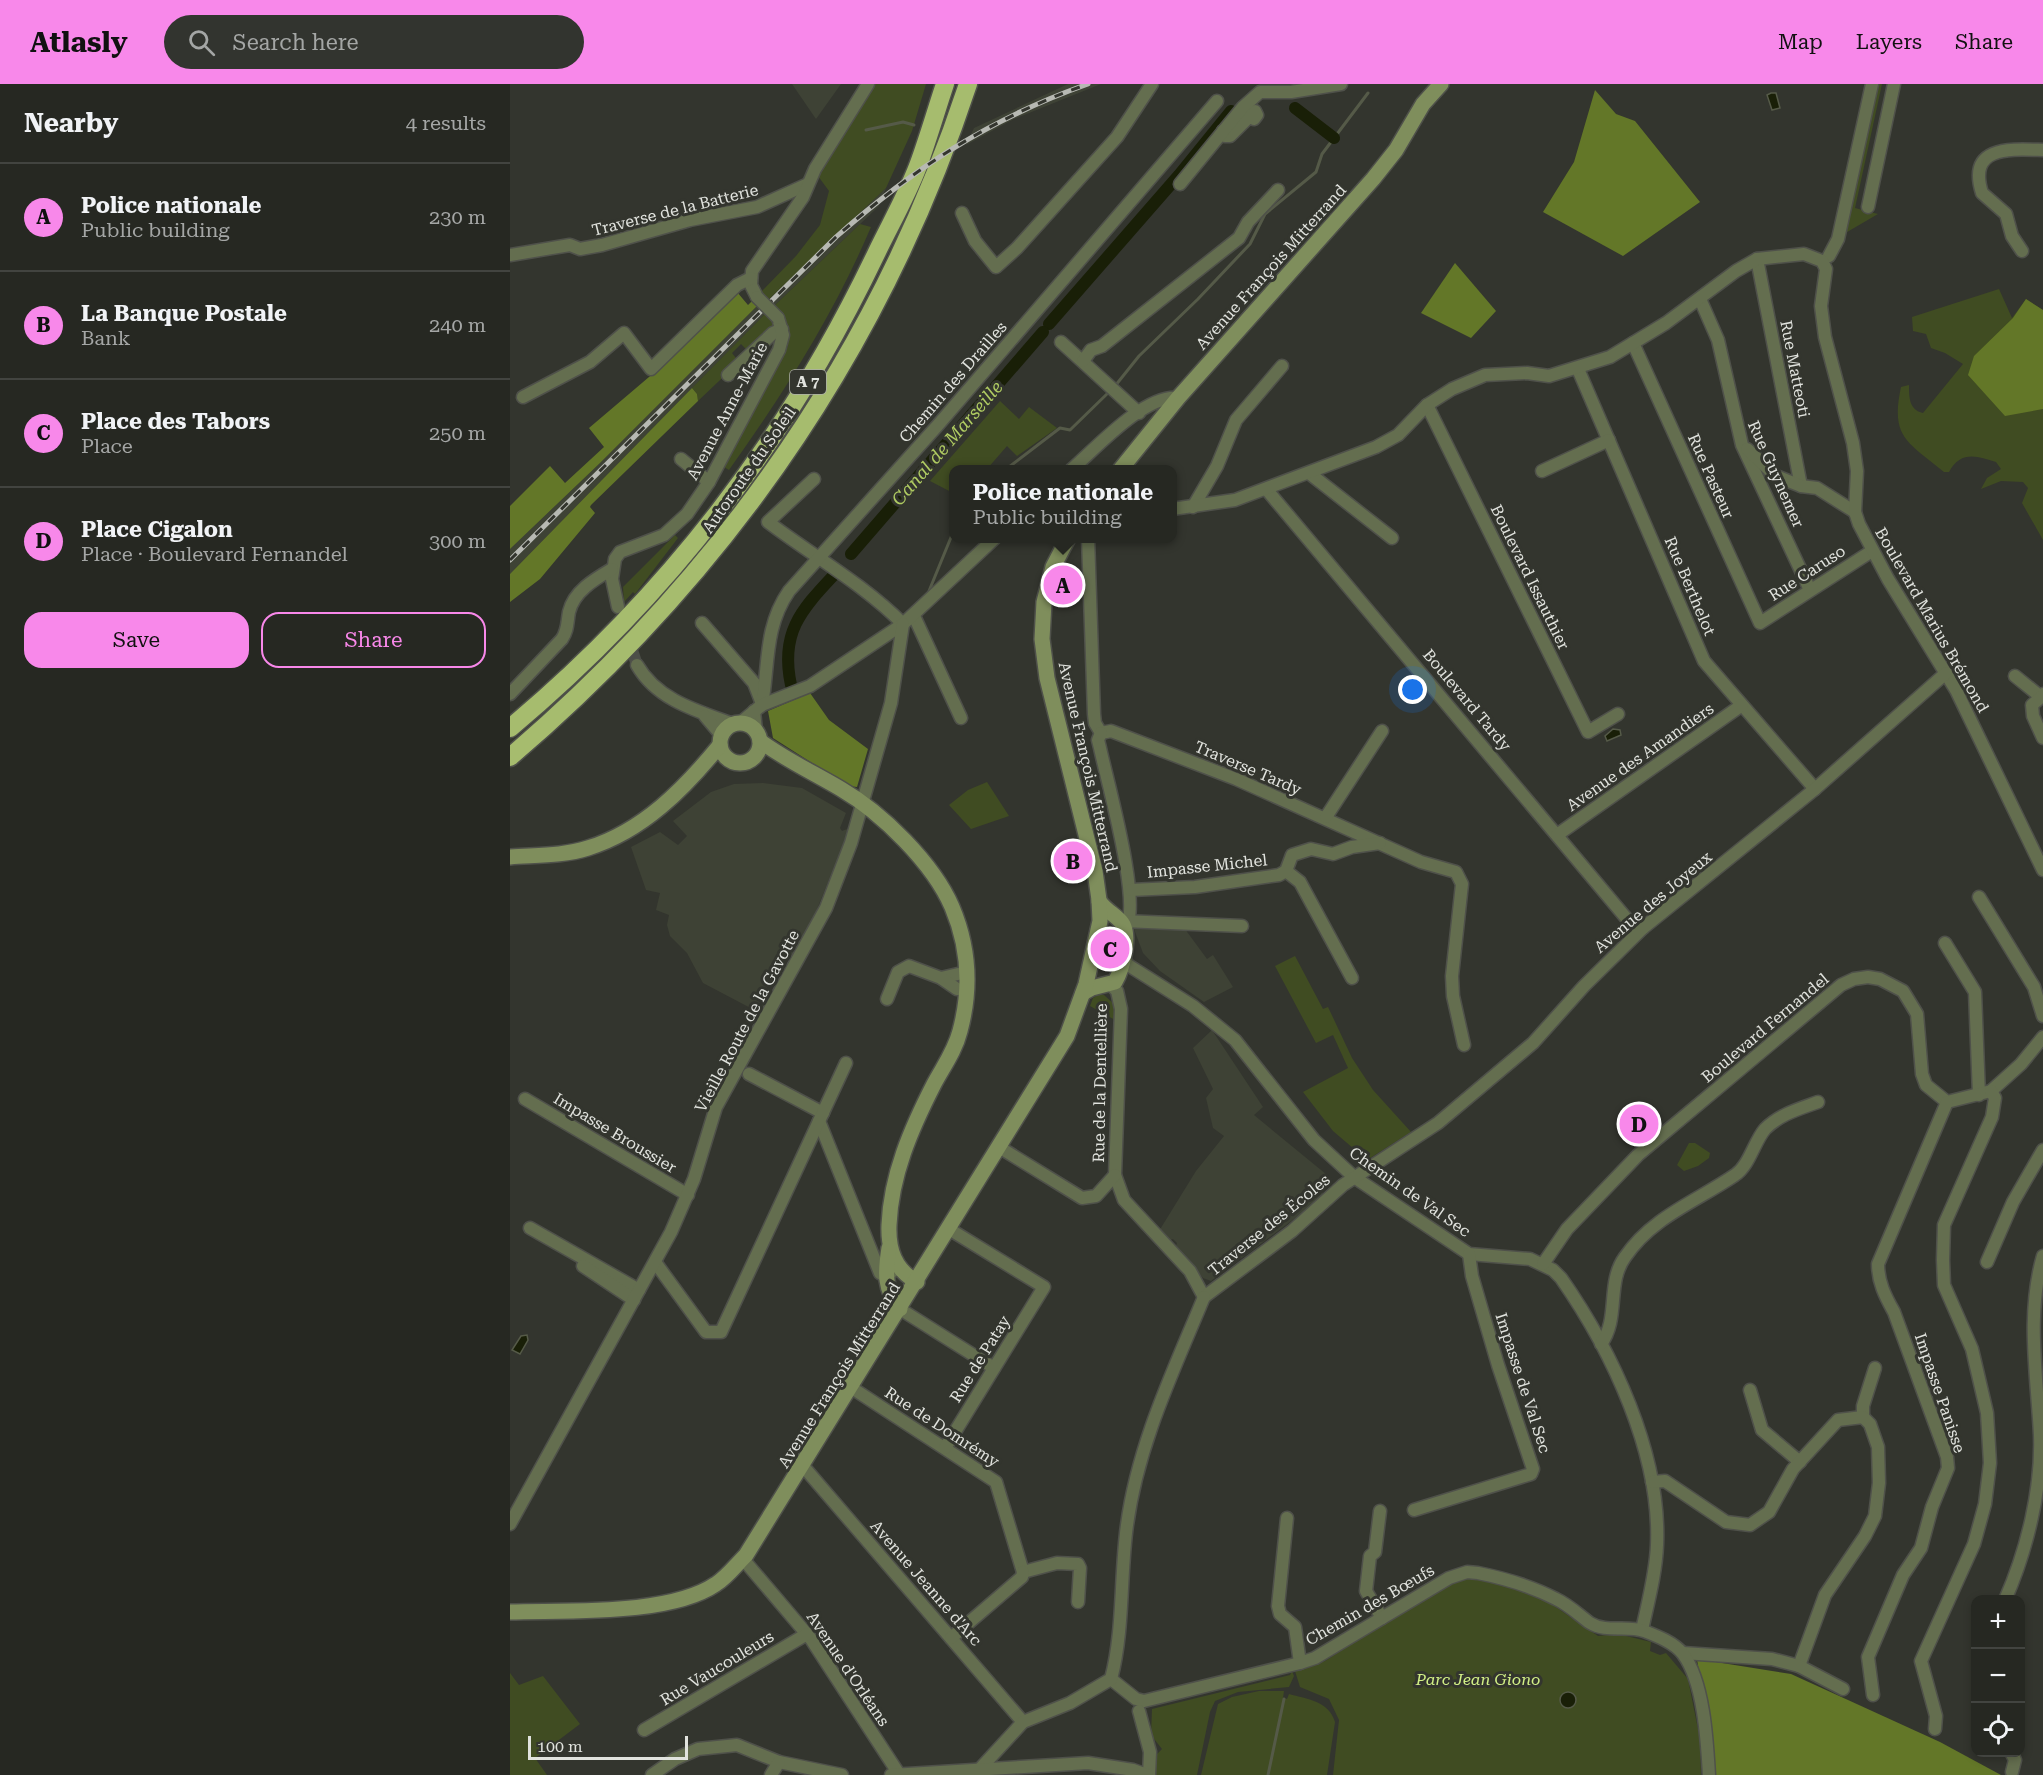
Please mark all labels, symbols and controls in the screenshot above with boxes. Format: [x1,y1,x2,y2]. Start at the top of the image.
search box [164,15,584,69]
text: Atlasly [30,26,128,59]
icon: search [185,26,218,59]
text: Search here [233,30,359,55]
text: Map [1778,30,1823,54]
text: Layers [1856,30,1922,54]
text: Share [1955,30,2013,54]
text: Nearby [24,108,118,138]
text: 4 results [406,111,486,135]
street label: Traverse de la Batterie [590,180,760,240]
street label: Avenue François Mitterrand [1192,181,1350,353]
text: Police nationale [81,193,261,218]
text: A [36,205,51,229]
text: 230 m [429,205,486,229]
text: Public building [81,218,230,242]
text: La Banque Postale [81,301,287,326]
text: B [36,313,51,337]
text: 240 m [429,313,486,337]
street label: Chemin des Drailles [895,317,1011,446]
street label: Rue Matteoti [1776,319,1814,419]
text: Bank [81,326,130,350]
street label: Avenue Anne-Marie [683,339,771,483]
road number: A 7 [790,370,826,394]
water label: Canal de Marseille [887,376,1007,510]
street label: Autoroute du Soleil [698,403,800,537]
text: Place des Tabors [81,409,270,434]
street label: Rue Guynemer [1744,418,1808,531]
text: C [37,421,51,445]
text: 250 m [429,421,486,445]
street label: Rue Pasteur [1684,431,1738,522]
text: Place [81,434,133,458]
popup [949,465,1177,543]
text: Police nationale [973,480,1153,505]
street label: Boulevard Issauthier [1487,501,1574,653]
text: Public building [973,505,1122,529]
text: Place Cigalon [81,517,233,542]
street label: Boulevard Marius Brémond [1871,524,1993,716]
text: D [35,529,52,553]
text: 300 m [429,529,486,553]
street label: Rue Berthelot [1661,534,1719,638]
street label: Rue Caruso [1765,541,1849,605]
text: Place · Boulevard Fernandel [81,542,348,566]
pin: A [1044,562,1082,608]
button: Save [24,612,249,668]
button: Share [261,612,486,668]
street label: Boulevard Tardy [1419,645,1515,755]
street label: Avenue François Mitterrand [1055,660,1121,874]
your location [1398,675,1427,704]
street label: Avenue des Amandiers [1563,699,1718,815]
street label: Traverse Tardy [1192,737,1305,799]
pin: B [1054,838,1092,884]
street label: Avenue des Joyeux [1590,847,1716,957]
street label: Impasse Michel [1146,850,1268,882]
pin: C [1090,926,1130,972]
street label: Vieille Route de la Gavotte [691,927,803,1115]
street label: Boulevard Fernandel [1698,969,1832,1087]
street label: Rue de la Dentellière [1089,1003,1111,1163]
street label: Impasse Broussier [550,1089,680,1177]
pin: D [1620,1102,1658,1146]
street label: Chemin de Val Sec [1346,1143,1474,1241]
street label: Traverse des Écoles [1204,1170,1334,1280]
street label: Avenue François Mitterrand [774,1279,904,1471]
street label: Impasse de Val Sec [1491,1310,1555,1456]
street label: Rue de Patay [946,1312,1014,1406]
street label: Impasse Panisse [1911,1331,1969,1456]
street label: Rue de Domrémy [881,1383,1003,1471]
street label: Avenue Jeanne d'Arc [866,1516,986,1650]
street label: Chemin des Bœufs [1302,1560,1438,1650]
map controls [1971,1595,2025,1757]
button: + [1971,1595,2025,1649]
street label: Avenue d'Orléans [803,1608,894,1730]
street label: Rue Vaucouleurs [657,1626,778,1709]
button: − [1971,1649,2025,1703]
park label: Parc Jean Giono [1415,1670,1540,1689]
button: locate [1971,1703,2025,1757]
scale bar [528,1733,688,1760]
text: 100 m [537,1737,583,1756]

